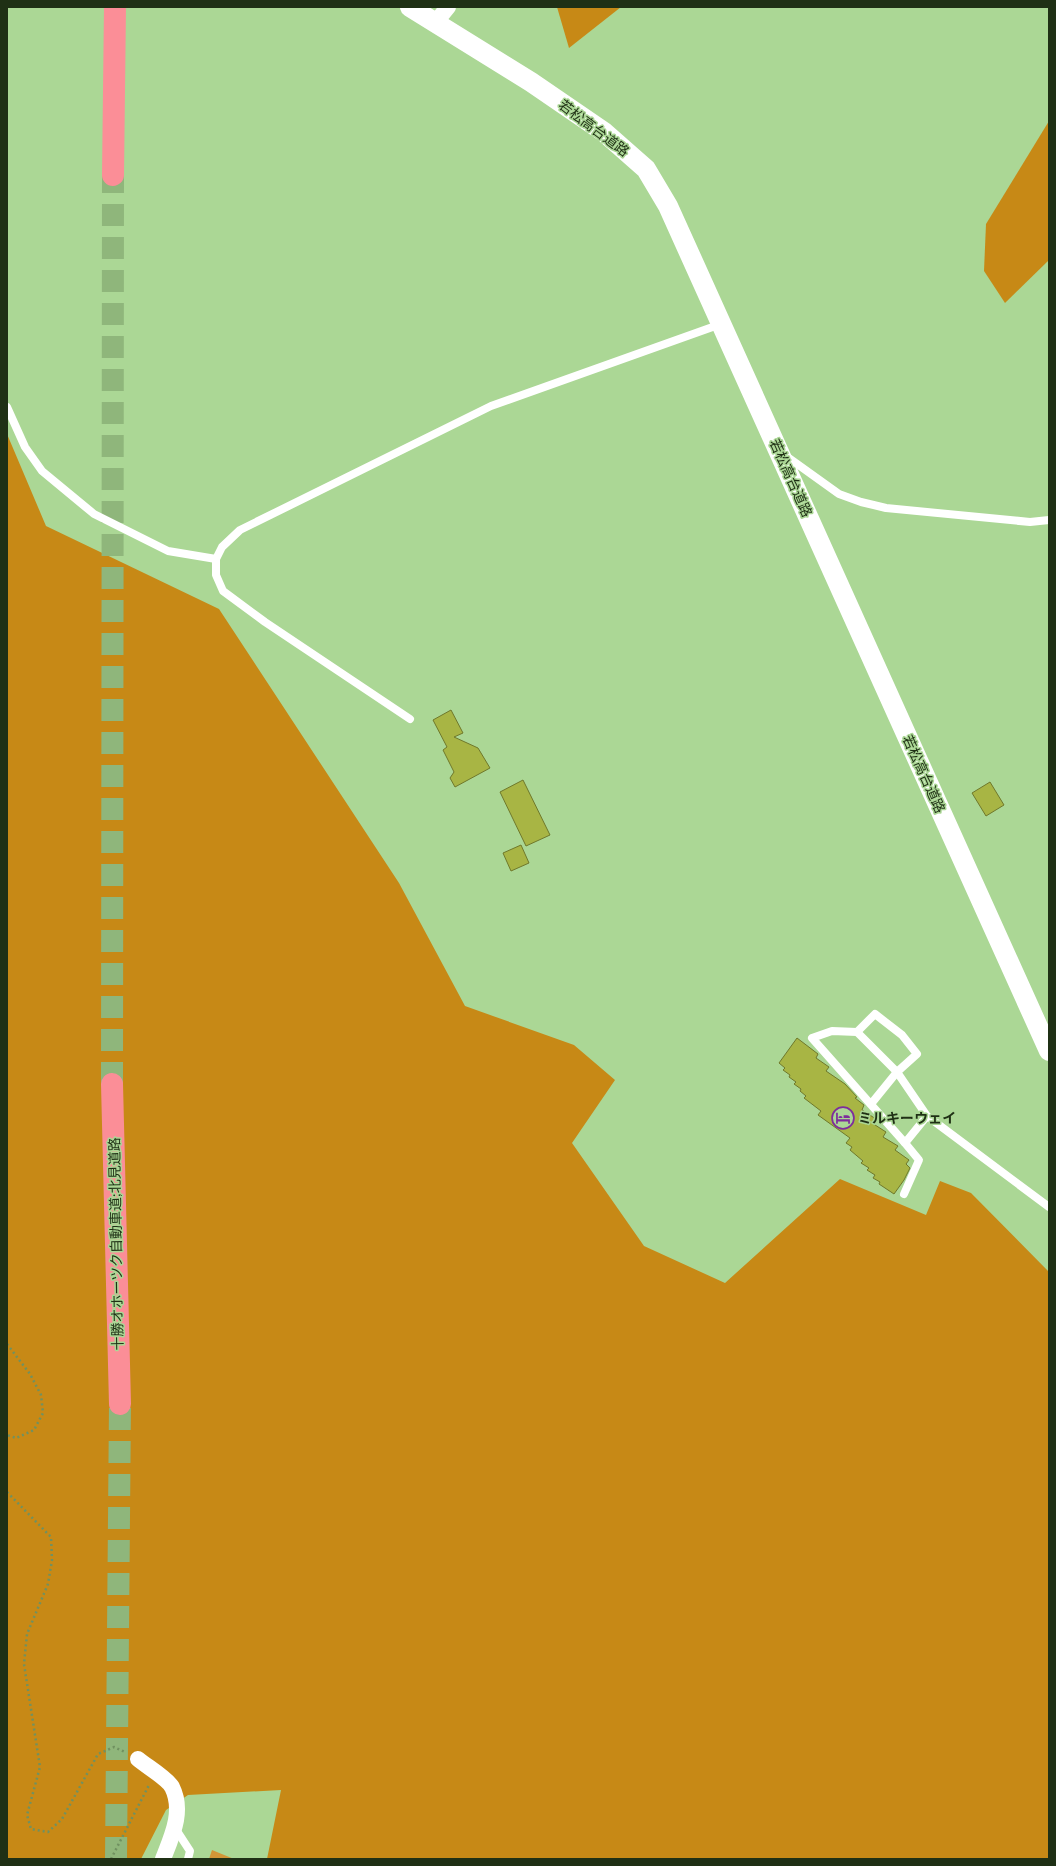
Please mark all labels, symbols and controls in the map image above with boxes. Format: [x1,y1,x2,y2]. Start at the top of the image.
street label: 若松高台道路 [556,96,633,160]
street label: 若松高台道路 [767,436,816,520]
street label: 若松高台道路 [900,732,949,816]
hotel icon: ミルキーウェイ [830,1105,856,1131]
place label: ミルキーウェイ [858,1109,956,1126]
street label: 十勝オホーツク自動車道;北見道路 [105,1137,126,1351]

